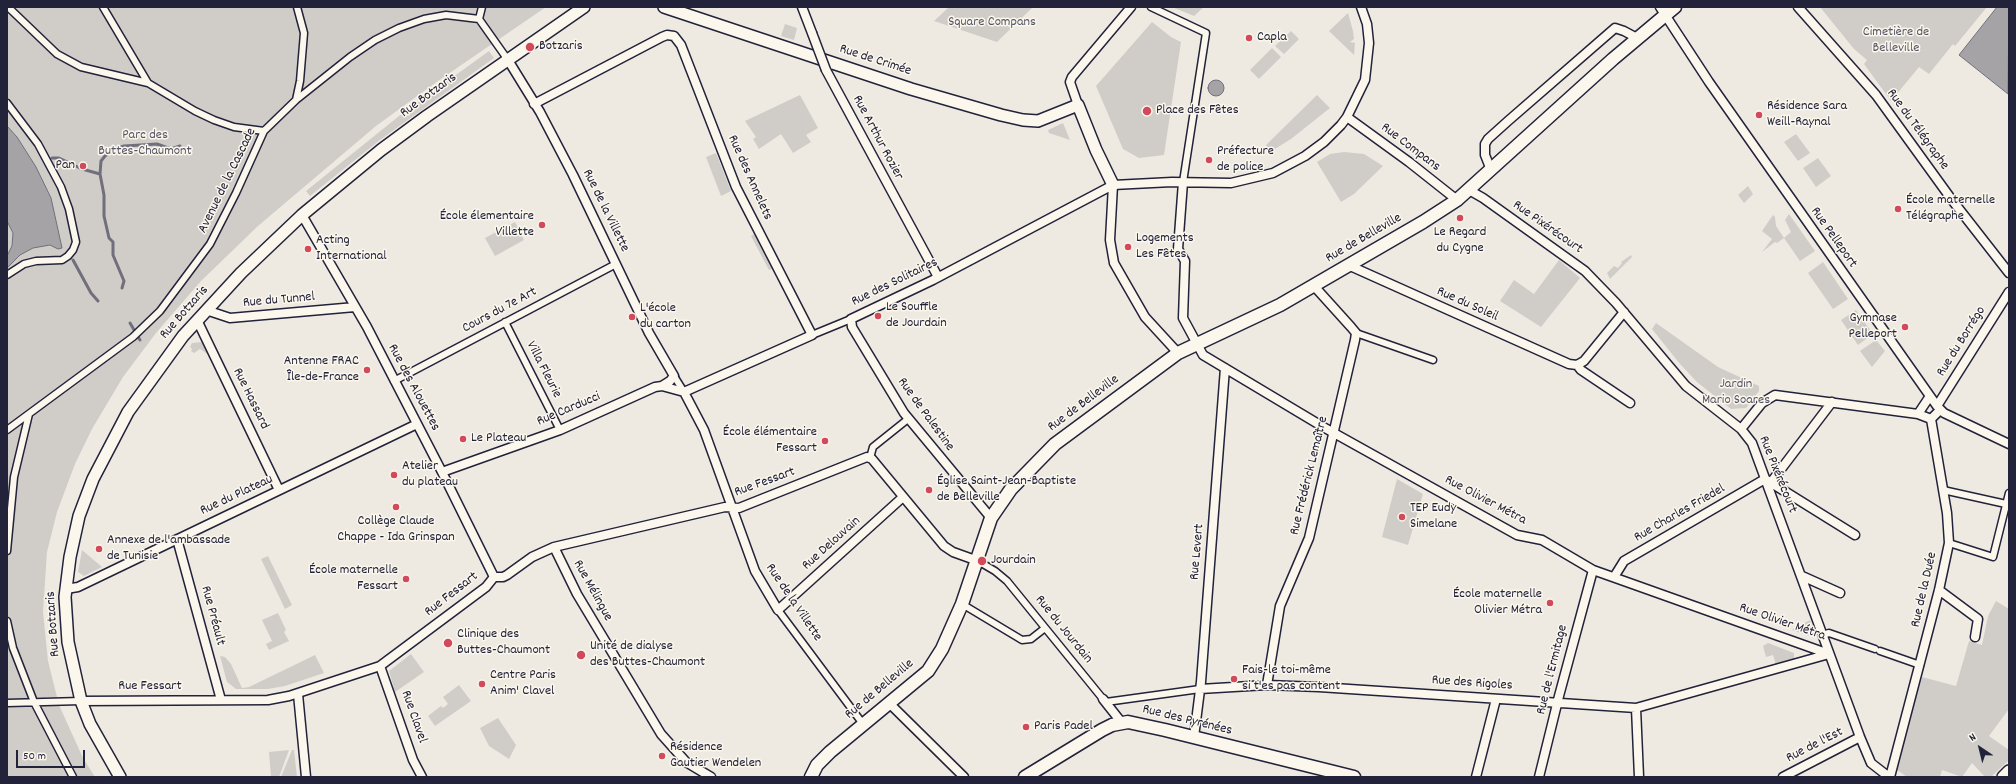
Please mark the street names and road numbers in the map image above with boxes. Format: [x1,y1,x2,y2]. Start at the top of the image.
street label: Rue de Crimée [837,41,913,81]
street label: Rue Botzaris [397,70,461,122]
street label: Rue du Télégraphe [1882,86,1952,174]
street label: Rue Arthur Rozier [848,93,906,183]
street label: Rue Compans [1377,120,1443,176]
street label: Avenue de la Cascade [195,126,261,236]
street label: Rue des Annelets [723,133,775,223]
street label: Rue de la Villette [578,167,632,255]
street label: Rue Pixérécourt [1509,198,1585,258]
street label: Rue Pelleport [1806,204,1860,272]
street label: Rue de Belleville [1323,210,1405,268]
street label: Rue des Solitaires [849,255,941,311]
street label: Rue Botzaris [157,283,213,343]
street label: Cours du 7e Art [460,284,540,338]
street label: Rue du Soleil [1434,284,1500,326]
street label: Rue du Tunnel [242,289,316,313]
street label: Rue du Borrégo [1934,304,1990,380]
street label: Villa Fleurie [522,339,564,401]
street label: Rue des Alouettes [383,342,443,434]
street label: Rue Hassard [228,366,272,432]
street label: Rue de Belleville [1045,372,1123,436]
street label: Rue de Palestine [893,375,957,455]
street label: Rue Carducci [535,389,603,431]
street label: Rue Frédérick Lemaître [1287,415,1333,537]
street label: Rue Pixérécourt [1754,434,1800,516]
street label: Rue Fessart [732,464,798,502]
street label: Rue du Plateau [198,472,276,520]
street label: Rue Olivier Métra [1441,472,1529,530]
street label: Rue Charles Friedel [1632,481,1728,547]
street label: Rue Delouvain [799,513,865,575]
street label: Rue Levert [1187,523,1209,581]
street label: Rue de la Duée [1908,551,1942,629]
street label: Rue Mélingue [568,558,616,624]
street label: Rue de la Villette [761,561,825,645]
street label: Rue Fessart [422,569,482,621]
street label: Rue Préault [196,584,228,648]
street label: Rue Botzaris [43,591,65,657]
street label: Rue du Jourdain [1030,593,1096,667]
street label: Rue Olivier Métra [1737,600,1827,646]
street label: Rue de l'Ermitage [1534,623,1572,717]
street label: Rue de Belleville [842,656,918,724]
street label: Rue des Rigoles [1431,673,1513,695]
street label: Rue Fessart [118,679,182,695]
street label: Rue Clavel [396,689,430,745]
street label: Rue des Pyrénées [1140,702,1234,740]
street label: Rue de l'Est [1784,725,1846,767]

